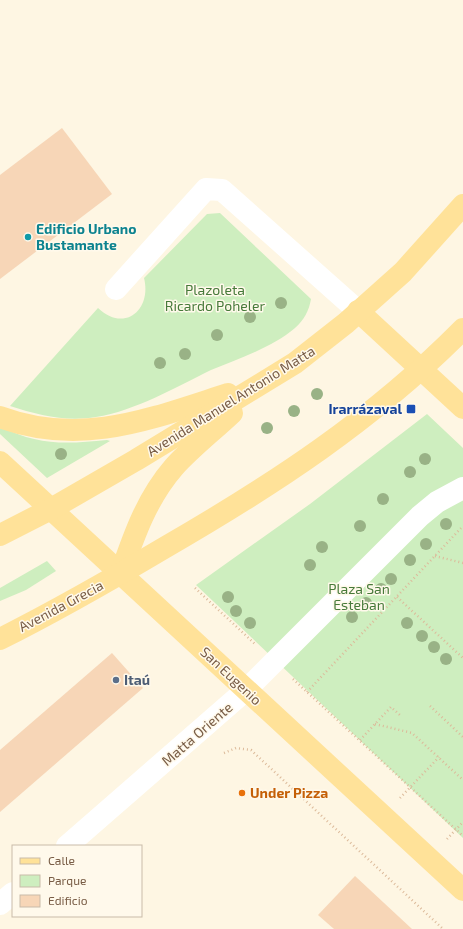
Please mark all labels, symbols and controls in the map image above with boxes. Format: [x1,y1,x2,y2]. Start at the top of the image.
place label: Edificio Urbano Bustamante [36,220,136,253]
marker: Edificio Urbano Bustamante [23,232,33,242]
park label: Plazoleta Ricardo Poheler [165,281,266,314]
street label: Avenida Manuel Antonio Matta [144,342,318,459]
place label: Irarrázaval [328,400,402,417]
marker: Irarrázaval [405,403,417,415]
street label: Avenida Grecia [16,576,106,635]
park label: Plaza San Esteban [328,580,390,613]
street label: San Eugenio [197,643,265,708]
place label: Itaú [124,671,150,688]
marker: Itaú [111,675,121,685]
street label: Matta Oriente [158,698,236,769]
place label: Under Pizza [250,784,328,801]
marker: Under Pizza [237,788,247,798]
legend [12,845,142,917]
text: Calle [48,853,75,867]
text: Parque [48,873,86,887]
text: Edificio [48,893,88,907]

